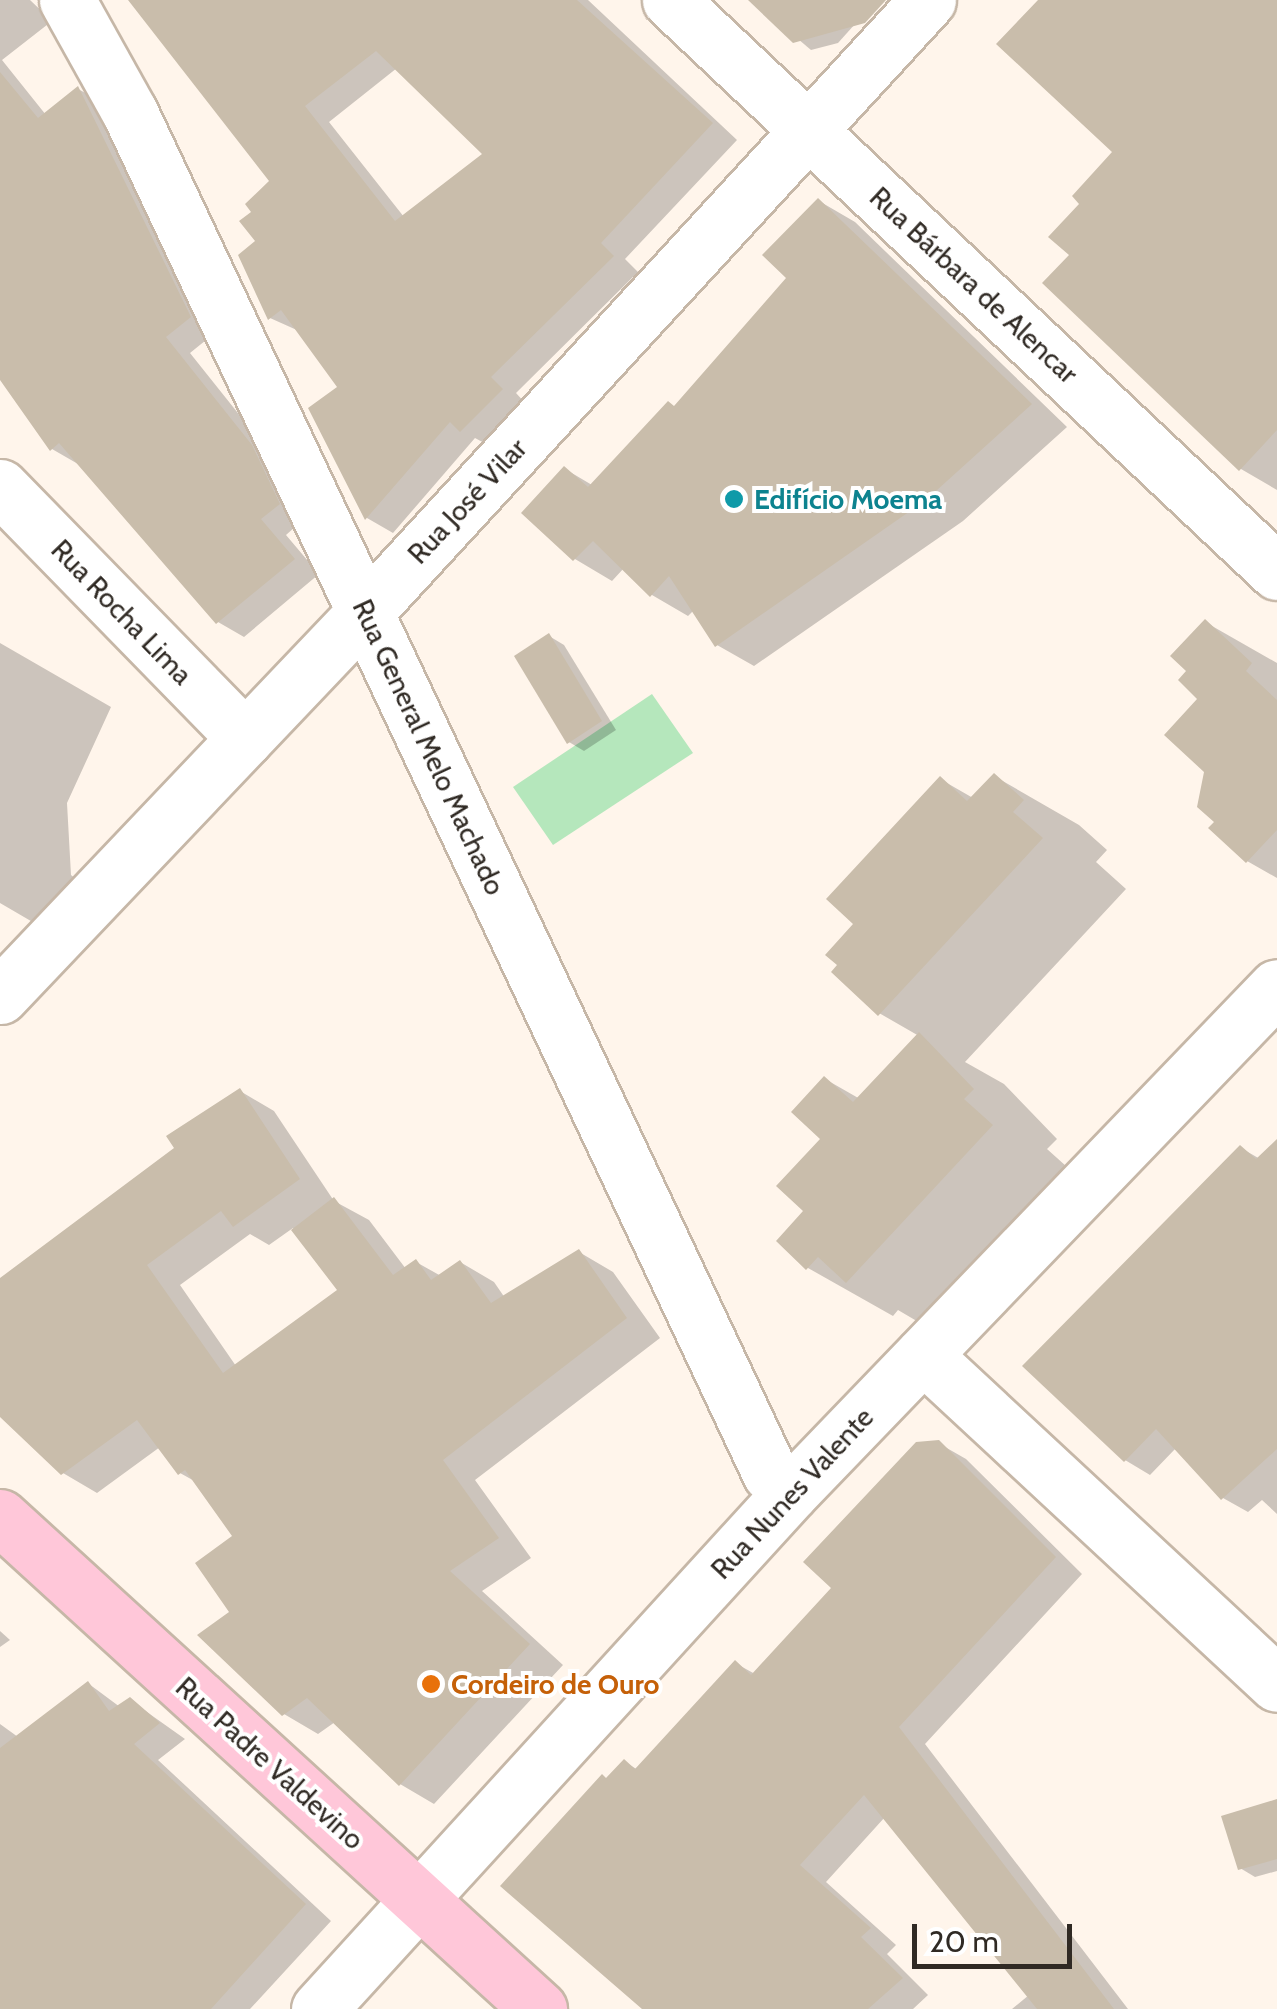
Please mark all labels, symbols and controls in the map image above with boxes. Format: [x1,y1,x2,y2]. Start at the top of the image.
street label: Rua Bárbara de Alencar [863,180,1085,390]
street label: Rua José Vilar [401,432,533,570]
place label: Edifício Moema [754,482,942,516]
marker: Edifício Moema [723,488,745,510]
street label: Rua Rocha Lima [45,533,199,691]
street label: Rua General Melo Machado [346,594,512,900]
street label: Rua Nunes Valente [704,1400,880,1586]
place label: Cordeiro de Ouro [451,1667,659,1701]
street label: Rua Padre Valdevino [169,1670,371,1856]
marker: Cordeiro de Ouro [420,1673,442,1695]
scale bar [917,1904,1077,1966]
text: 20 m [929,1923,999,1960]

